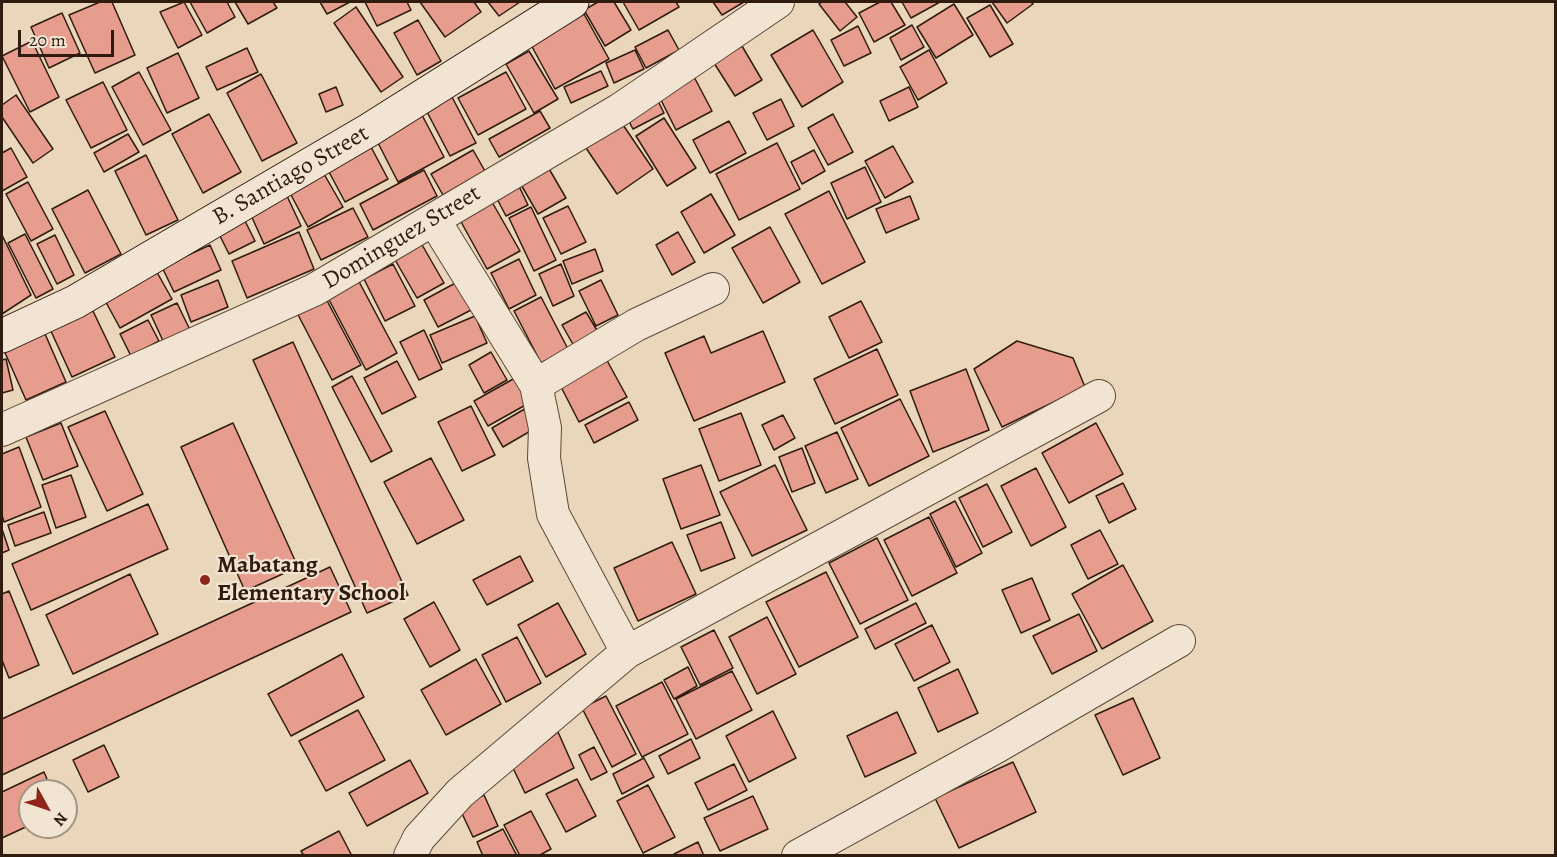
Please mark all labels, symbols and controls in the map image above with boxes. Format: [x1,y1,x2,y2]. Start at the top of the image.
scale bar [21,18,117,56]
text: 20 m [29,28,66,52]
street label: B. Santiago Street [208,120,374,232]
street label: Dominguez Street [318,179,486,297]
place label: Mabatang Elementary School [217,552,405,608]
marker: Mabatang Elementary School [198,573,212,587]
north arrow [18,779,78,839]
text: N [48,808,72,831]

